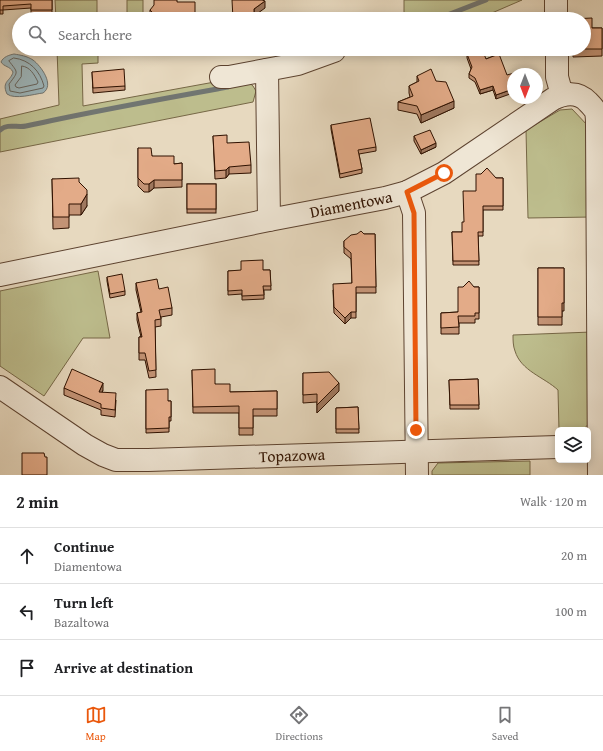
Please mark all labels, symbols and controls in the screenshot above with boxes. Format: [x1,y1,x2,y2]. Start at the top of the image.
search box [12,12,591,56]
icon: search [26,23,48,45]
text: Search here [58,24,132,45]
north arrow [507,68,543,104]
route start [435,164,453,182]
street label: Diamentowa [308,184,395,224]
route end [407,421,425,439]
map controls [555,427,591,463]
button: layers [555,427,591,463]
street label: Topazowa [258,442,326,468]
text: 2 min [16,489,58,514]
text: Walk · 120 m [520,492,587,511]
text: Continue [54,536,115,557]
icon: ahead [16,545,38,567]
text: 20 m [561,546,587,565]
text: Diamentowa [54,557,122,576]
text: Turn left [54,592,113,613]
icon: left [16,601,38,623]
text: 100 m [555,602,587,621]
text: Bazaltowa [54,613,109,632]
icon: arrive [16,657,38,679]
text: Arrive at destination [54,657,193,678]
tab: Map [85,704,107,744]
tab: Directions [276,704,323,744]
tab: Saved [492,704,518,744]

